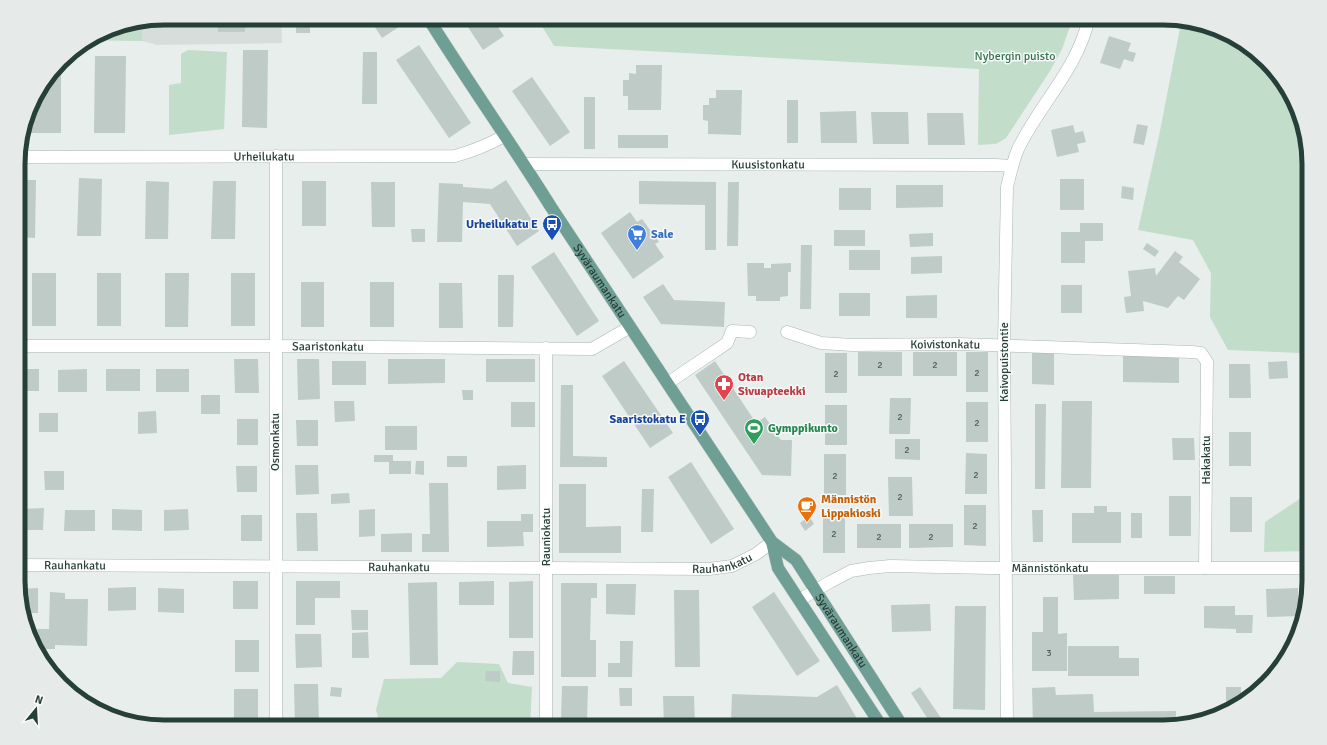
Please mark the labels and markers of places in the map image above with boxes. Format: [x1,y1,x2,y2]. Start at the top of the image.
bus stop icon: Urheilukatu E [541,213,563,241]
place label: Urheilukatu E [466,217,538,232]
supermarket icon: Sale [626,223,648,251]
place label: Sale [651,227,673,242]
place label: Otan Sivuapteekki [738,370,806,399]
pharmacy icon: Otan Sivuapteekki [713,373,735,401]
bus stop icon: Saaristokatu E [689,408,711,436]
place label: Saaristokatu E [610,412,686,427]
sports icon: Gymppikunto [743,417,765,445]
place label: Gymppikunto [768,421,838,436]
place label: Männistön Lippakioski [821,492,881,521]
cafe icon: Männistön Lippakioski [796,495,818,523]

